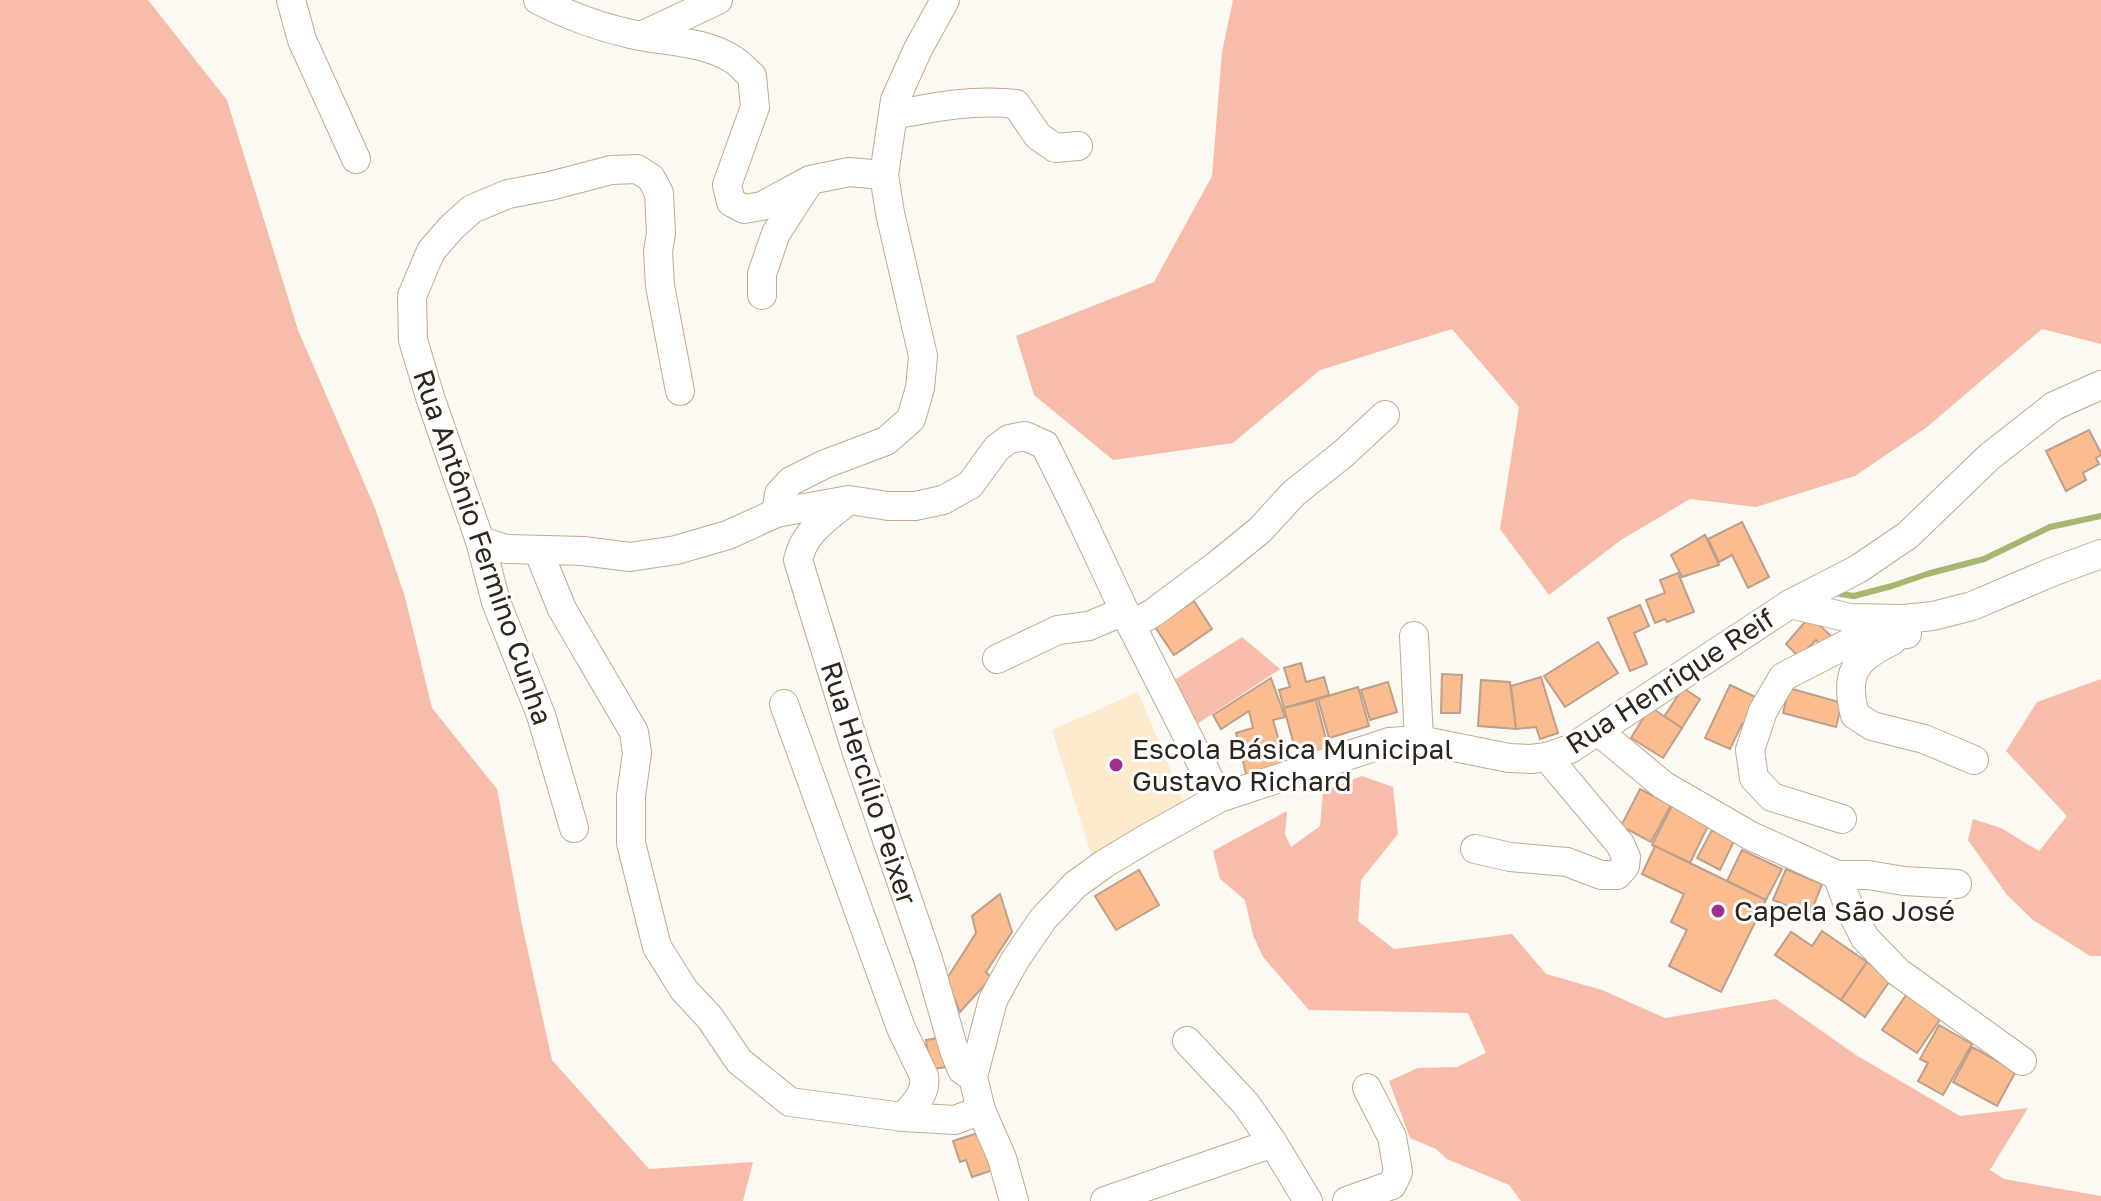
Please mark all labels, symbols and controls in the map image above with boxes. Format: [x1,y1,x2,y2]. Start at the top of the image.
street label: Rua Antônio Fermino Cunha [407,365,560,729]
street label: Rua Henrique Reif [1559,601,1780,760]
street label: Rua Hercílio Peixer [815,657,924,909]
place label: Escola Básica Municipal Gustavo Richard [1132,732,1453,797]
marker: Escola Básica Municipal Gustavo Richard [1107,756,1125,774]
place label: Capela São José [1734,894,1955,927]
marker: Capela São José [1709,902,1727,920]

